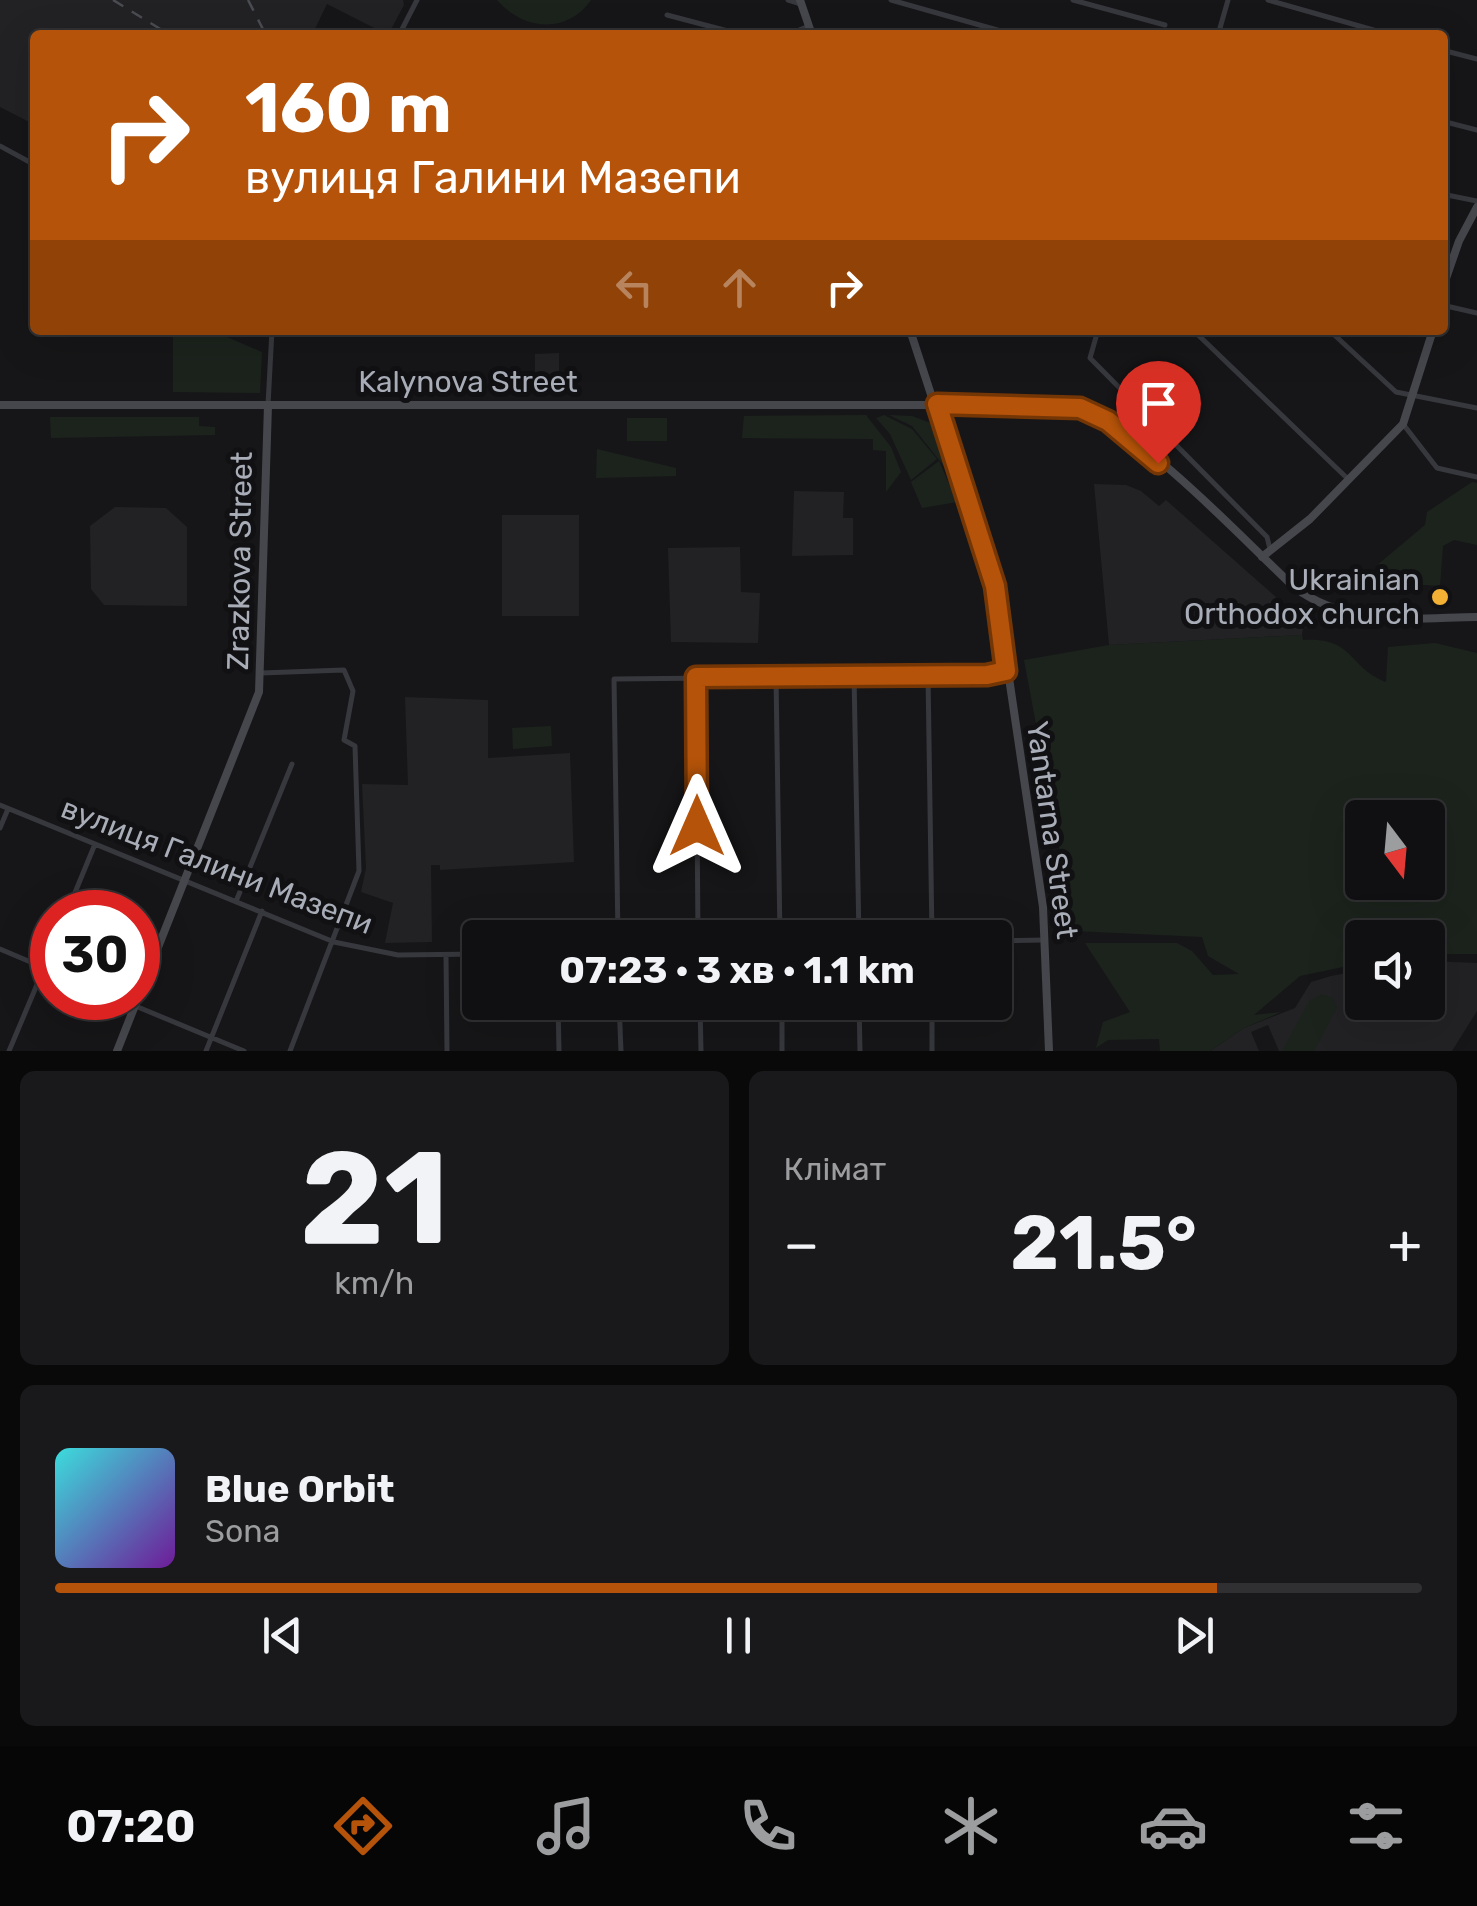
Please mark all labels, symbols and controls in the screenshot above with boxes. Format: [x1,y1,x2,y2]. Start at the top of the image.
text: 160 m [245,67,452,150]
icon: right [80,70,210,200]
text: вулиця Галини Мазепи [245,151,741,204]
icon: left [607,260,662,315]
icon: ahead [712,260,767,315]
icon: right [817,260,872,315]
pin [1116,361,1201,464]
street label: Kalynova Street [358,364,578,400]
icon: arrive [1131,376,1186,431]
street label: Zrazkova Street [220,451,260,671]
place label: Ukrainian Orthodox church [1184,562,1420,632]
marker: Ukrainian Orthodox church [1429,586,1451,608]
street label: Yantarna Street [1019,719,1085,941]
position arrow [645,774,749,878]
street label: вулиця Галини Мазепи [56,790,378,942]
north arrow [1345,800,1445,900]
map controls [1345,800,1445,1020]
speed limit sign: 30 [30,890,160,1020]
button: sound [1345,920,1445,1020]
text: 07:23 · 3 хв · 1.1 km [559,947,915,993]
text: 21 [300,1121,449,1276]
text: Клімат [784,1150,886,1188]
text: 21.5° [1010,1199,1197,1288]
text: − [784,1212,819,1277]
text: + [1388,1212,1422,1277]
text: km/h [334,1264,414,1302]
text: Blue Orbit [205,1466,395,1512]
text: Sona [205,1512,280,1550]
icon: previous [255,1608,310,1663]
icon: pause [711,1608,766,1663]
icon: next [1167,1608,1222,1663]
icon: directions [328,1791,398,1861]
icon: music [531,1791,601,1861]
icon: phone [733,1791,803,1861]
icon: climate [936,1791,1006,1861]
icon: car [1138,1791,1208,1861]
icon: filters [1341,1791,1411,1861]
text: 07:20 [66,1800,196,1853]

